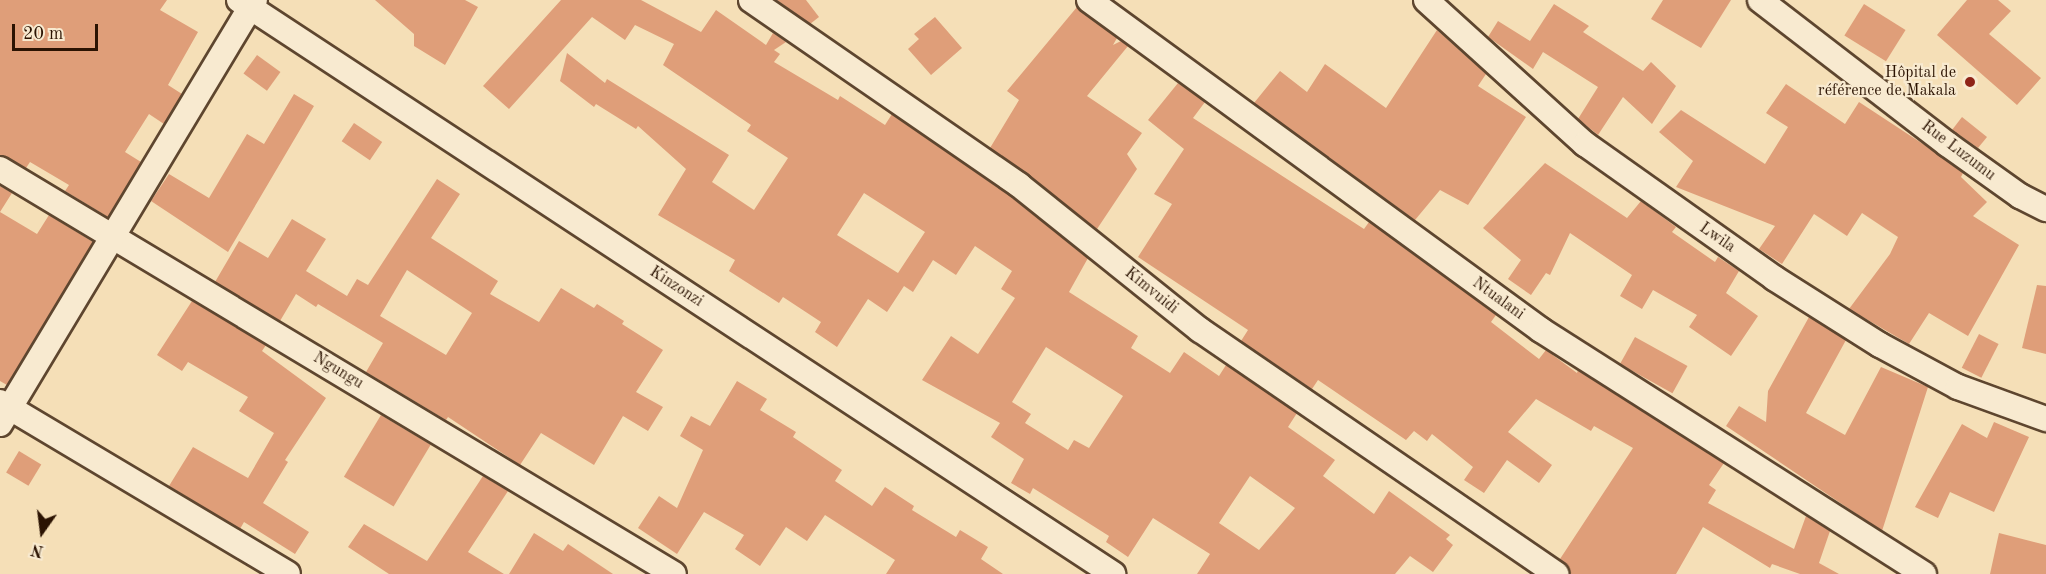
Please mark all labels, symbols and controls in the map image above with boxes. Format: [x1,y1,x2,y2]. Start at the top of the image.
scale bar [15,12,100,50]
text: 20 m [23,25,63,43]
place label: Hôpital de référence de Makala [1818,63,1956,101]
marker: Hôpital de référence de Makala [1961,73,1979,91]
street label: Rue Luzumu [1917,117,1999,185]
street label: Lwila [1695,219,1739,257]
street label: Kinzonzi [646,263,706,311]
street label: Kimvuidi [1120,264,1182,318]
street label: Ntualani [1468,274,1528,324]
street label: Ngungu [309,349,367,393]
north arrow [12,502,72,562]
text: N [30,540,46,559]

